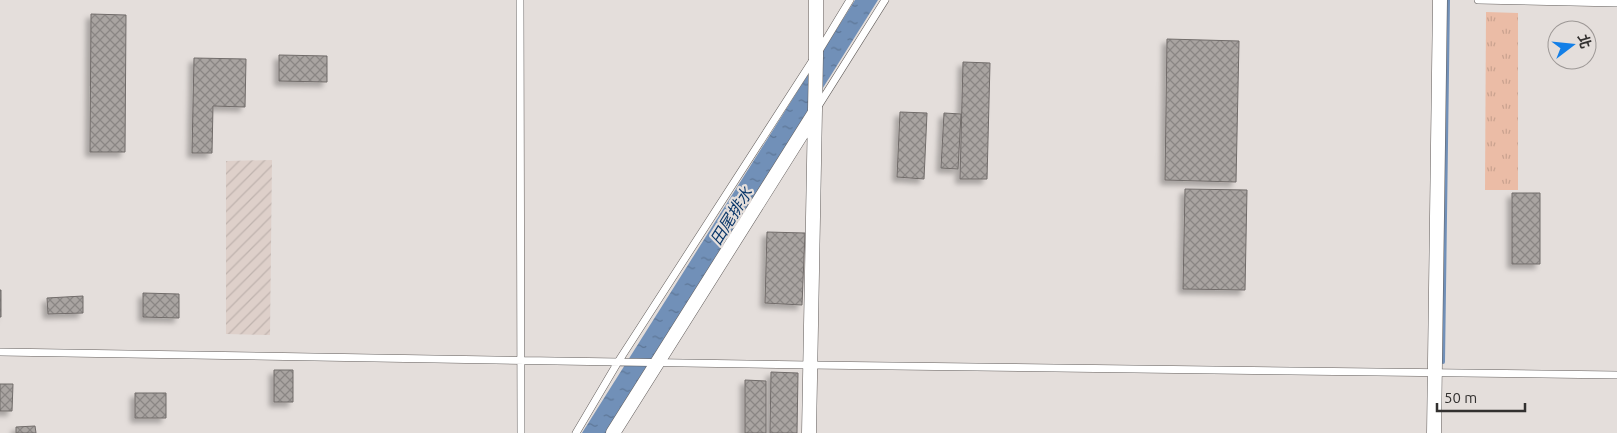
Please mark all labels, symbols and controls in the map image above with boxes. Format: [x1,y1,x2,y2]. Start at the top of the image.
north arrow [1547,20,1597,70]
text: 北 [1575,32,1594,50]
water label: 田尾排水 [706,183,756,248]
scale bar [1437,380,1524,412]
text: 50 m [1444,389,1477,406]

